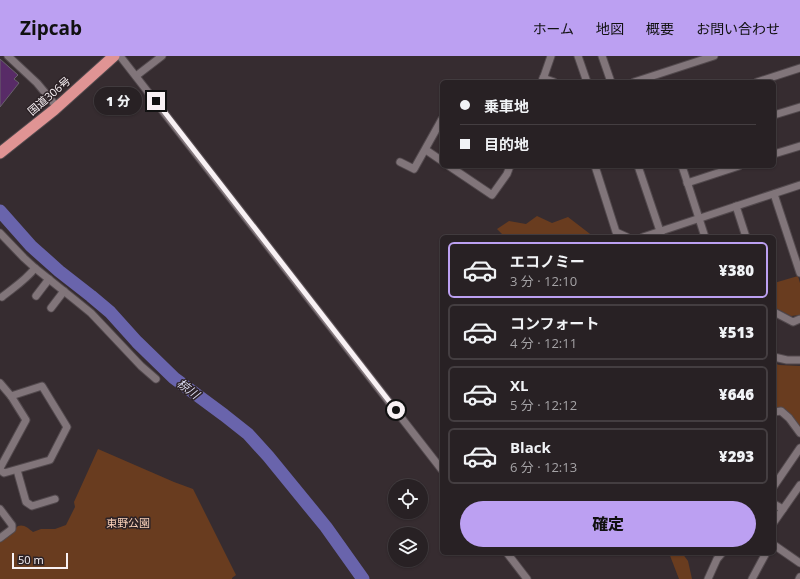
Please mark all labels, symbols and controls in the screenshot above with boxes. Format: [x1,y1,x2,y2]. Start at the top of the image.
text: Zipcab [20,15,82,41]
text: ホーム [532,19,574,38]
text: 地図 [596,19,624,38]
text: 概要 [646,19,674,38]
text: お問い合わせ [696,19,780,38]
street label: 国道306号 [24,73,73,118]
callout: 1 分 [94,87,142,115]
text: 1 分 [106,92,130,110]
route end [147,92,165,110]
text: 乗車地 [484,96,529,116]
text: 目的地 [484,134,529,154]
text: エコノミー [510,251,585,271]
icon: car [462,252,498,288]
text: ¥380 [719,260,754,280]
text: 3 分 · 12:10 [510,272,577,290]
text: コンフォート [510,313,600,333]
icon: car [462,314,498,350]
text: ¥513 [719,322,754,342]
text: 4 分 · 12:11 [510,334,577,352]
water label: 椋川 [174,375,205,404]
text: XL [510,375,528,395]
icon: car [462,376,498,412]
text: ¥646 [719,384,754,404]
text: 5 分 · 12:12 [510,396,577,414]
route start [387,401,405,419]
text: Black [510,437,551,457]
icon: car [462,438,498,474]
text: ¥293 [719,446,754,466]
text: 6 分 · 12:13 [510,458,577,476]
map controls [388,479,428,567]
button: locate [388,479,428,519]
button: 確定 [460,501,756,547]
park label: 東野公園 [106,515,150,530]
button: layers [388,527,428,567]
scale bar [12,551,68,570]
text: 50 m [18,552,44,567]

